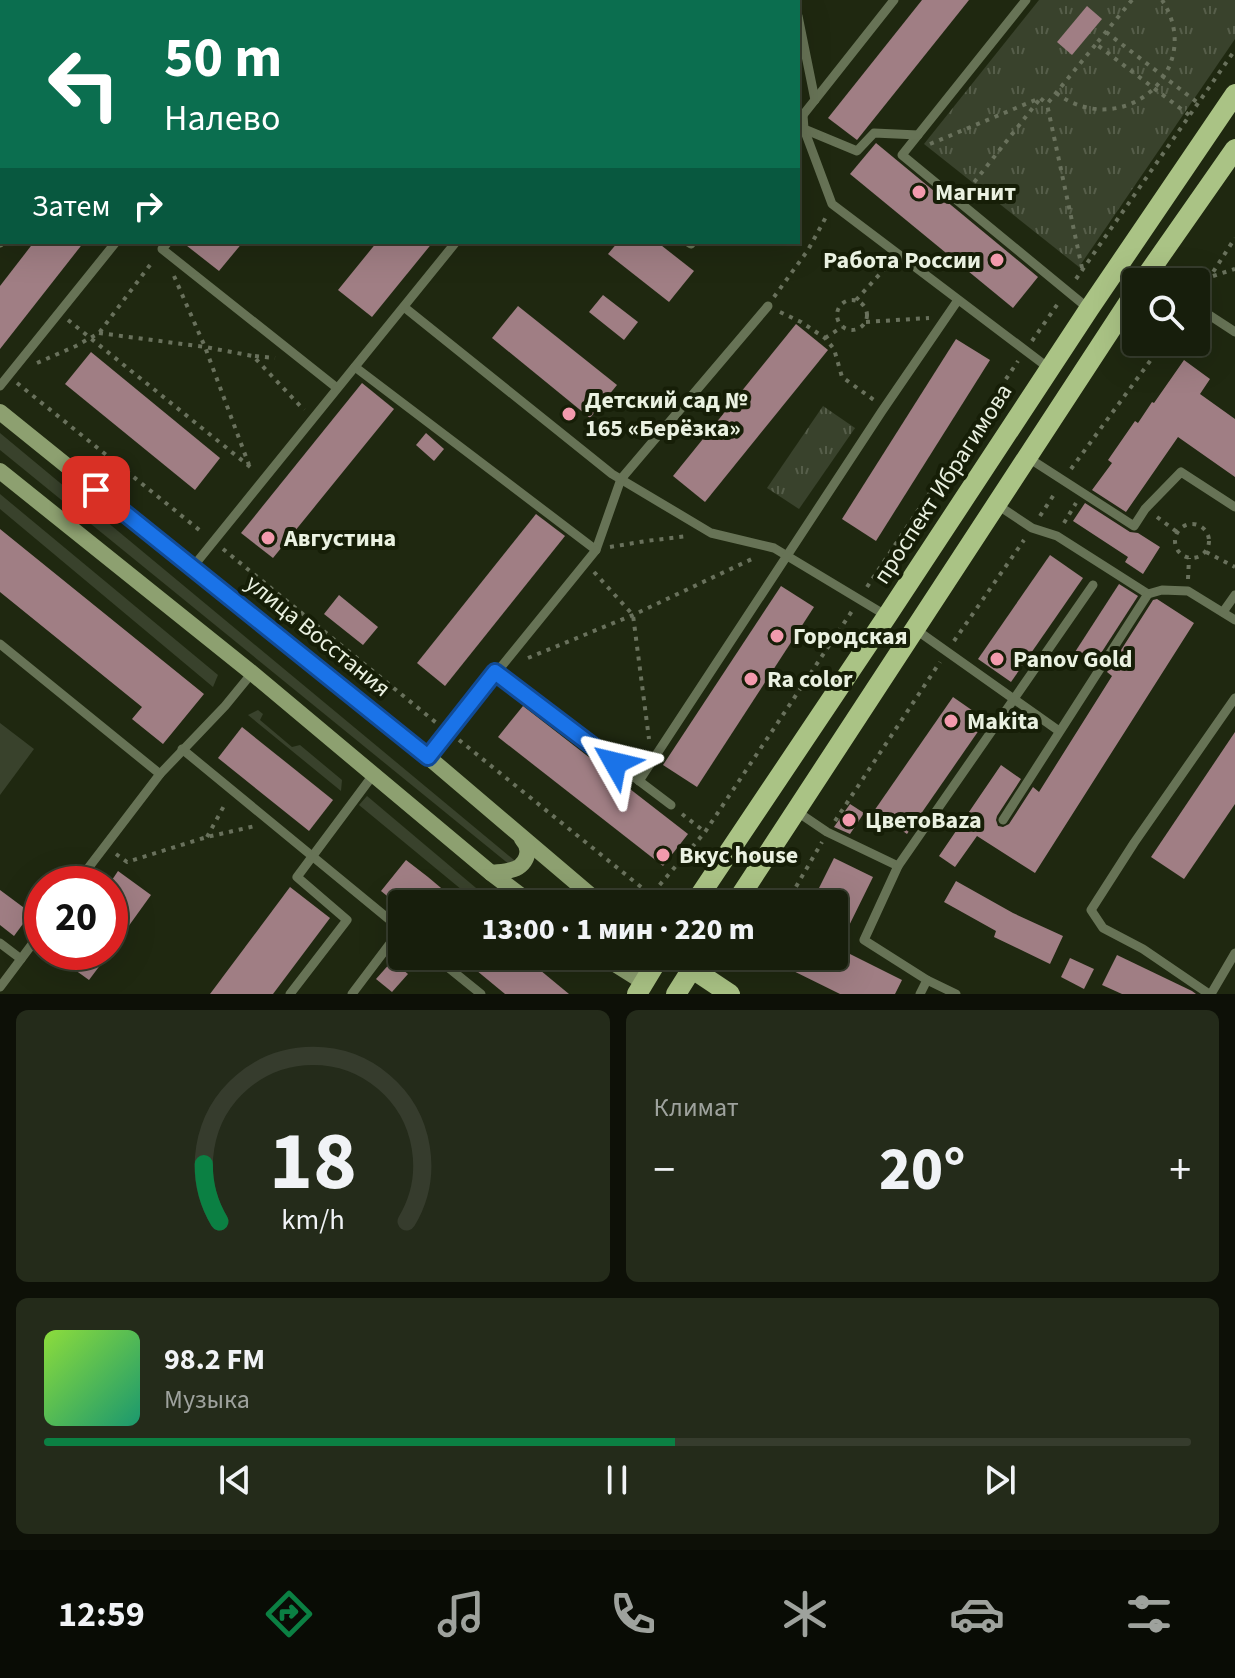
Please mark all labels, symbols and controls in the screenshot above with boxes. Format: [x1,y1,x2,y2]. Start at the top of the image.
text: 50 m [164,19,282,98]
icon: left [32,32,136,136]
text: Налево [164,93,280,144]
place label: Магнит [935,175,1016,210]
marker: Магнит [910,183,928,201]
icon: right [126,184,170,228]
text: Затем [32,185,110,228]
place label: Работа России [823,243,981,278]
marker: Работа России [988,251,1006,269]
map controls [1122,268,1210,356]
button: search [1122,268,1210,356]
street label: проспект Ибрагимова [865,377,1021,591]
place label: Детский сад № 165 «Берёзка» [585,383,748,446]
marker: Детский сад № 165 «Берёзка» [560,405,578,423]
pin [62,456,130,524]
icon: arrive [74,468,118,512]
place label: Августина [283,521,396,556]
marker: Августина [259,529,277,547]
street label: улица Восстания [238,566,398,706]
place label: Городская [793,619,908,654]
marker: Городская [768,627,786,645]
place label: Panov Gold [1013,642,1133,677]
marker: Panov Gold [988,650,1006,668]
place label: Ra color [767,662,853,697]
marker: Ra color [742,670,760,688]
place label: Makita [967,704,1039,739]
marker: Makita [942,712,960,730]
position arrow [573,721,657,805]
place label: ЦветоBaza [865,803,982,838]
marker: ЦветоBaza [840,811,858,829]
place label: Вкус house [679,838,798,873]
marker: Вкус house [654,846,672,864]
speed limit sign: 20 [24,866,128,970]
text: 13:00 · 1 мин · 220 m [481,908,755,951]
text: Климат [654,1089,739,1126]
text: 18 [269,1103,357,1221]
text: 20° [879,1128,965,1213]
text: − [654,1139,675,1202]
text: + [1169,1139,1191,1202]
text: km/h [281,1200,344,1240]
text: 98.2 FM [164,1338,265,1381]
text: Музыка [164,1381,250,1418]
icon: previous [213,1458,257,1502]
icon: pause [595,1458,639,1502]
icon: next [978,1458,1022,1502]
icon: directions [261,1586,317,1642]
icon: music [433,1586,489,1642]
icon: phone [605,1586,661,1642]
icon: climate [777,1586,833,1642]
icon: car [949,1586,1005,1642]
icon: filters [1121,1586,1177,1642]
text: 12:59 [58,1589,145,1640]

